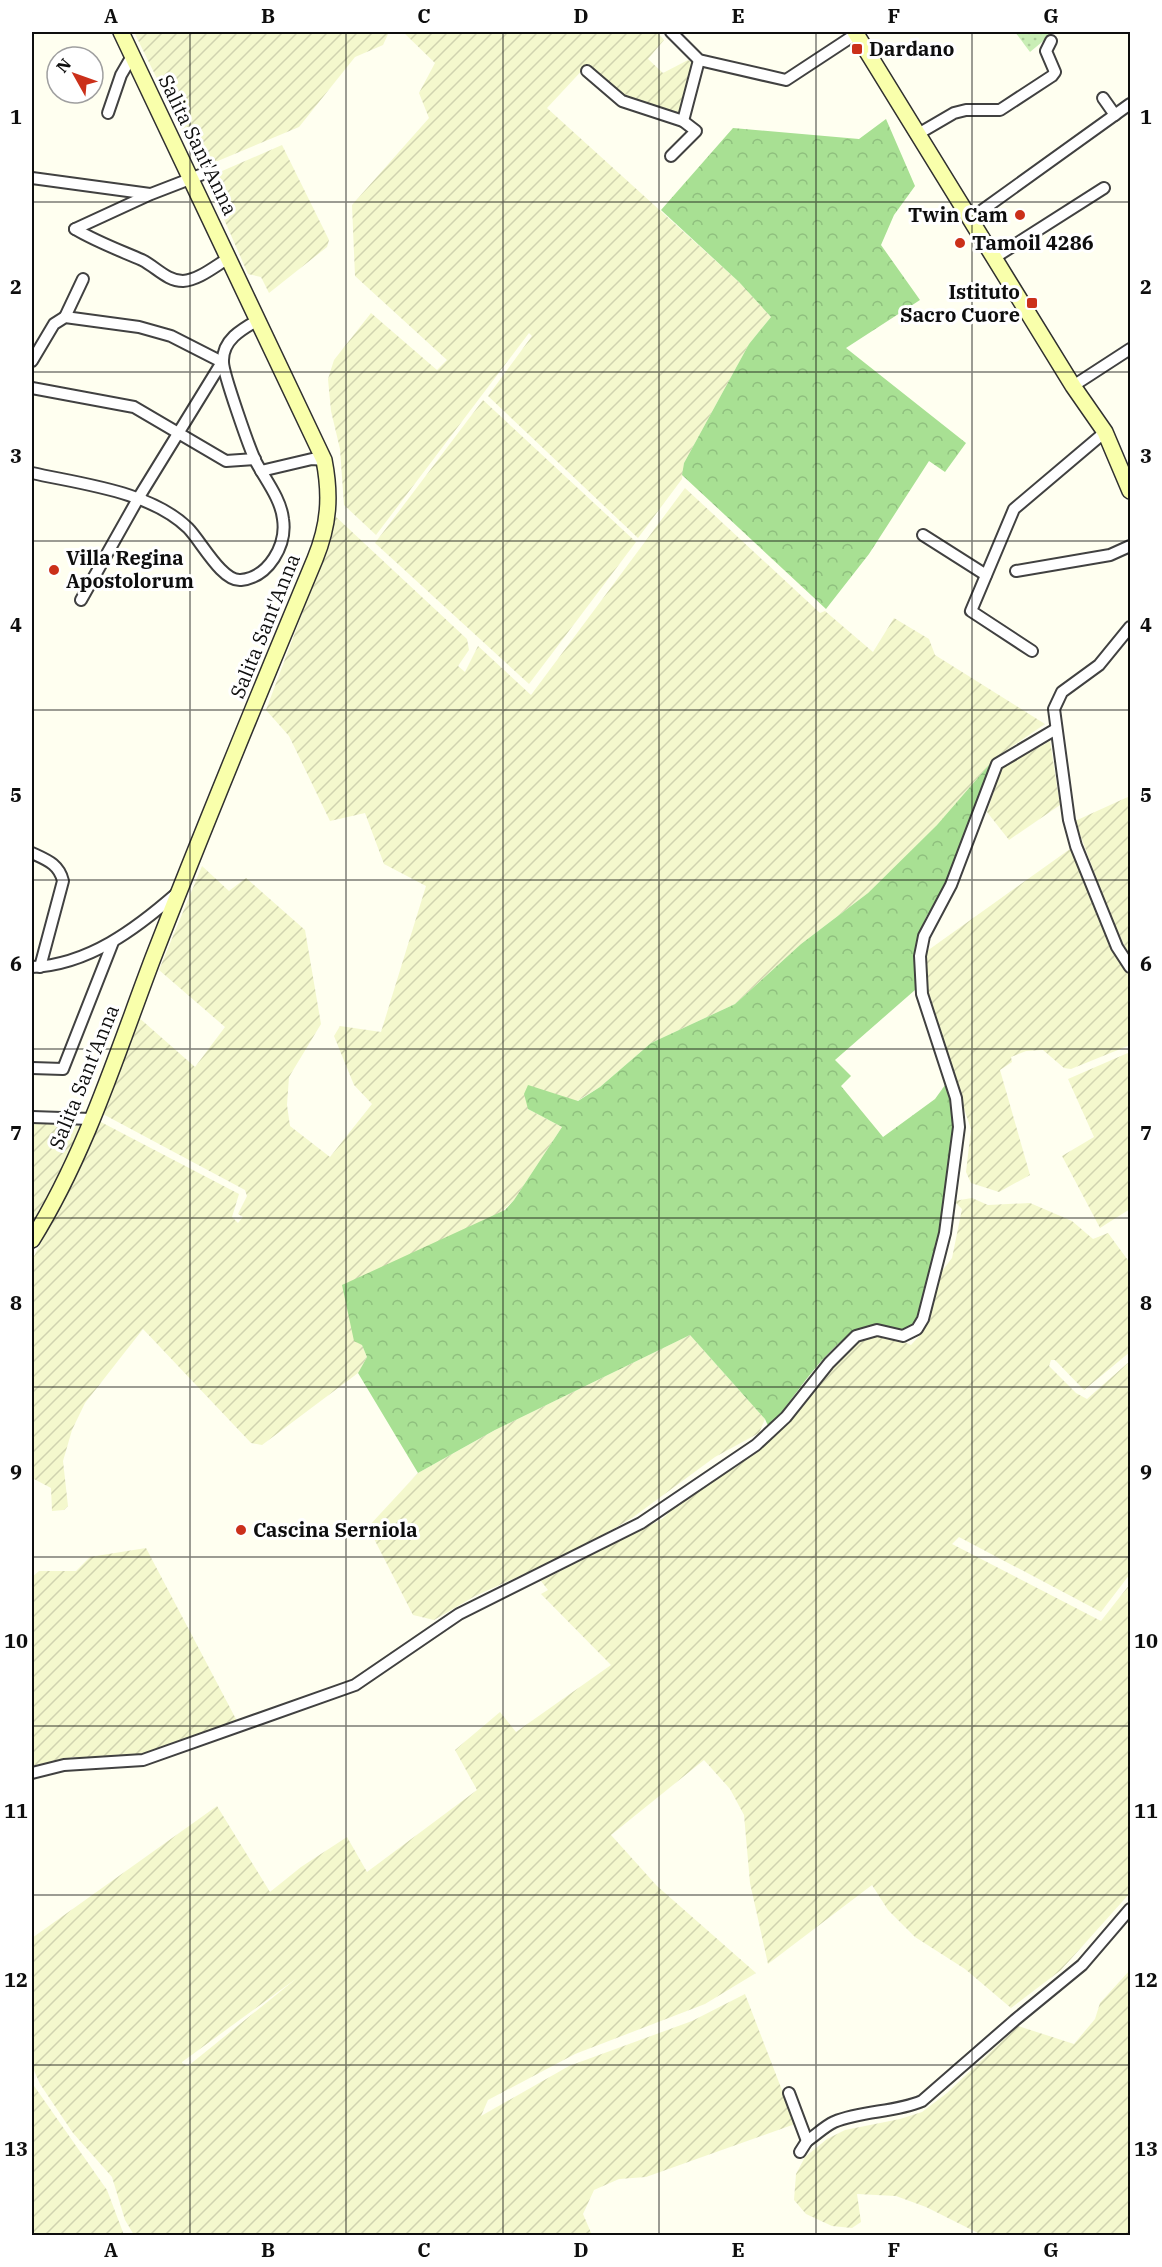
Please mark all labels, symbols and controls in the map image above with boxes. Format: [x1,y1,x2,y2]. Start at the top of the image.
text: A [104,2,118,29]
text: B [261,2,275,29]
text: C [417,2,431,29]
text: D [573,2,589,29]
text: E [731,2,745,29]
text: F [888,2,900,29]
text: G [1043,2,1059,29]
place label: Dardano [869,35,954,62]
marker: Dardano [850,42,864,56]
north arrow [45,45,105,105]
text: N [52,54,75,77]
street label: Salita Sant'Anna [153,70,244,220]
text: 1 [10,103,22,130]
text: 1 [1140,103,1152,130]
place label: Twin Cam [908,201,1008,228]
marker: Twin Cam [1013,208,1027,222]
place label: Tamoil 4286 [972,229,1094,256]
marker: Tamoil 4286 [953,236,967,250]
text: 2 [10,273,22,300]
text: 2 [1140,273,1152,300]
place label: Istituto Sacro Cuore [900,278,1020,328]
marker: Istituto Sacro Cuore [1025,296,1039,310]
text: 3 [10,442,22,469]
text: 3 [1140,442,1152,469]
place label: Villa Regina Apostolorum [66,544,194,594]
street label: Salita Sant'Anna [223,549,306,702]
marker: Villa Regina Apostolorum [47,563,61,577]
text: 4 [10,611,22,638]
text: 4 [1140,611,1152,638]
text: 5 [10,781,22,808]
text: 5 [1140,781,1152,808]
text: 6 [10,950,22,977]
text: 6 [1140,950,1152,977]
street label: Salita Sant'Anna [42,1000,125,1153]
text: 7 [10,1119,22,1146]
text: 7 [1140,1119,1152,1146]
text: 8 [10,1289,22,1316]
text: 8 [1140,1289,1152,1316]
text: 9 [10,1458,22,1485]
text: 9 [1140,1458,1152,1485]
place label: Cascina Serniola [253,1516,418,1543]
marker: Cascina Serniola [234,1523,248,1537]
text: 10 [4,1627,28,1654]
text: 10 [1134,1627,1158,1654]
text: 11 [4,1797,28,1824]
text: 11 [1134,1797,1158,1824]
text: 12 [4,1966,28,1993]
text: 12 [1134,1966,1158,1993]
text: 13 [4,2135,28,2162]
text: 13 [1134,2135,1158,2162]
text: A [104,2236,118,2263]
text: B [261,2236,275,2263]
text: C [417,2236,431,2263]
text: D [573,2236,589,2263]
text: E [731,2236,745,2263]
text: F [888,2236,900,2263]
text: G [1043,2236,1059,2263]

